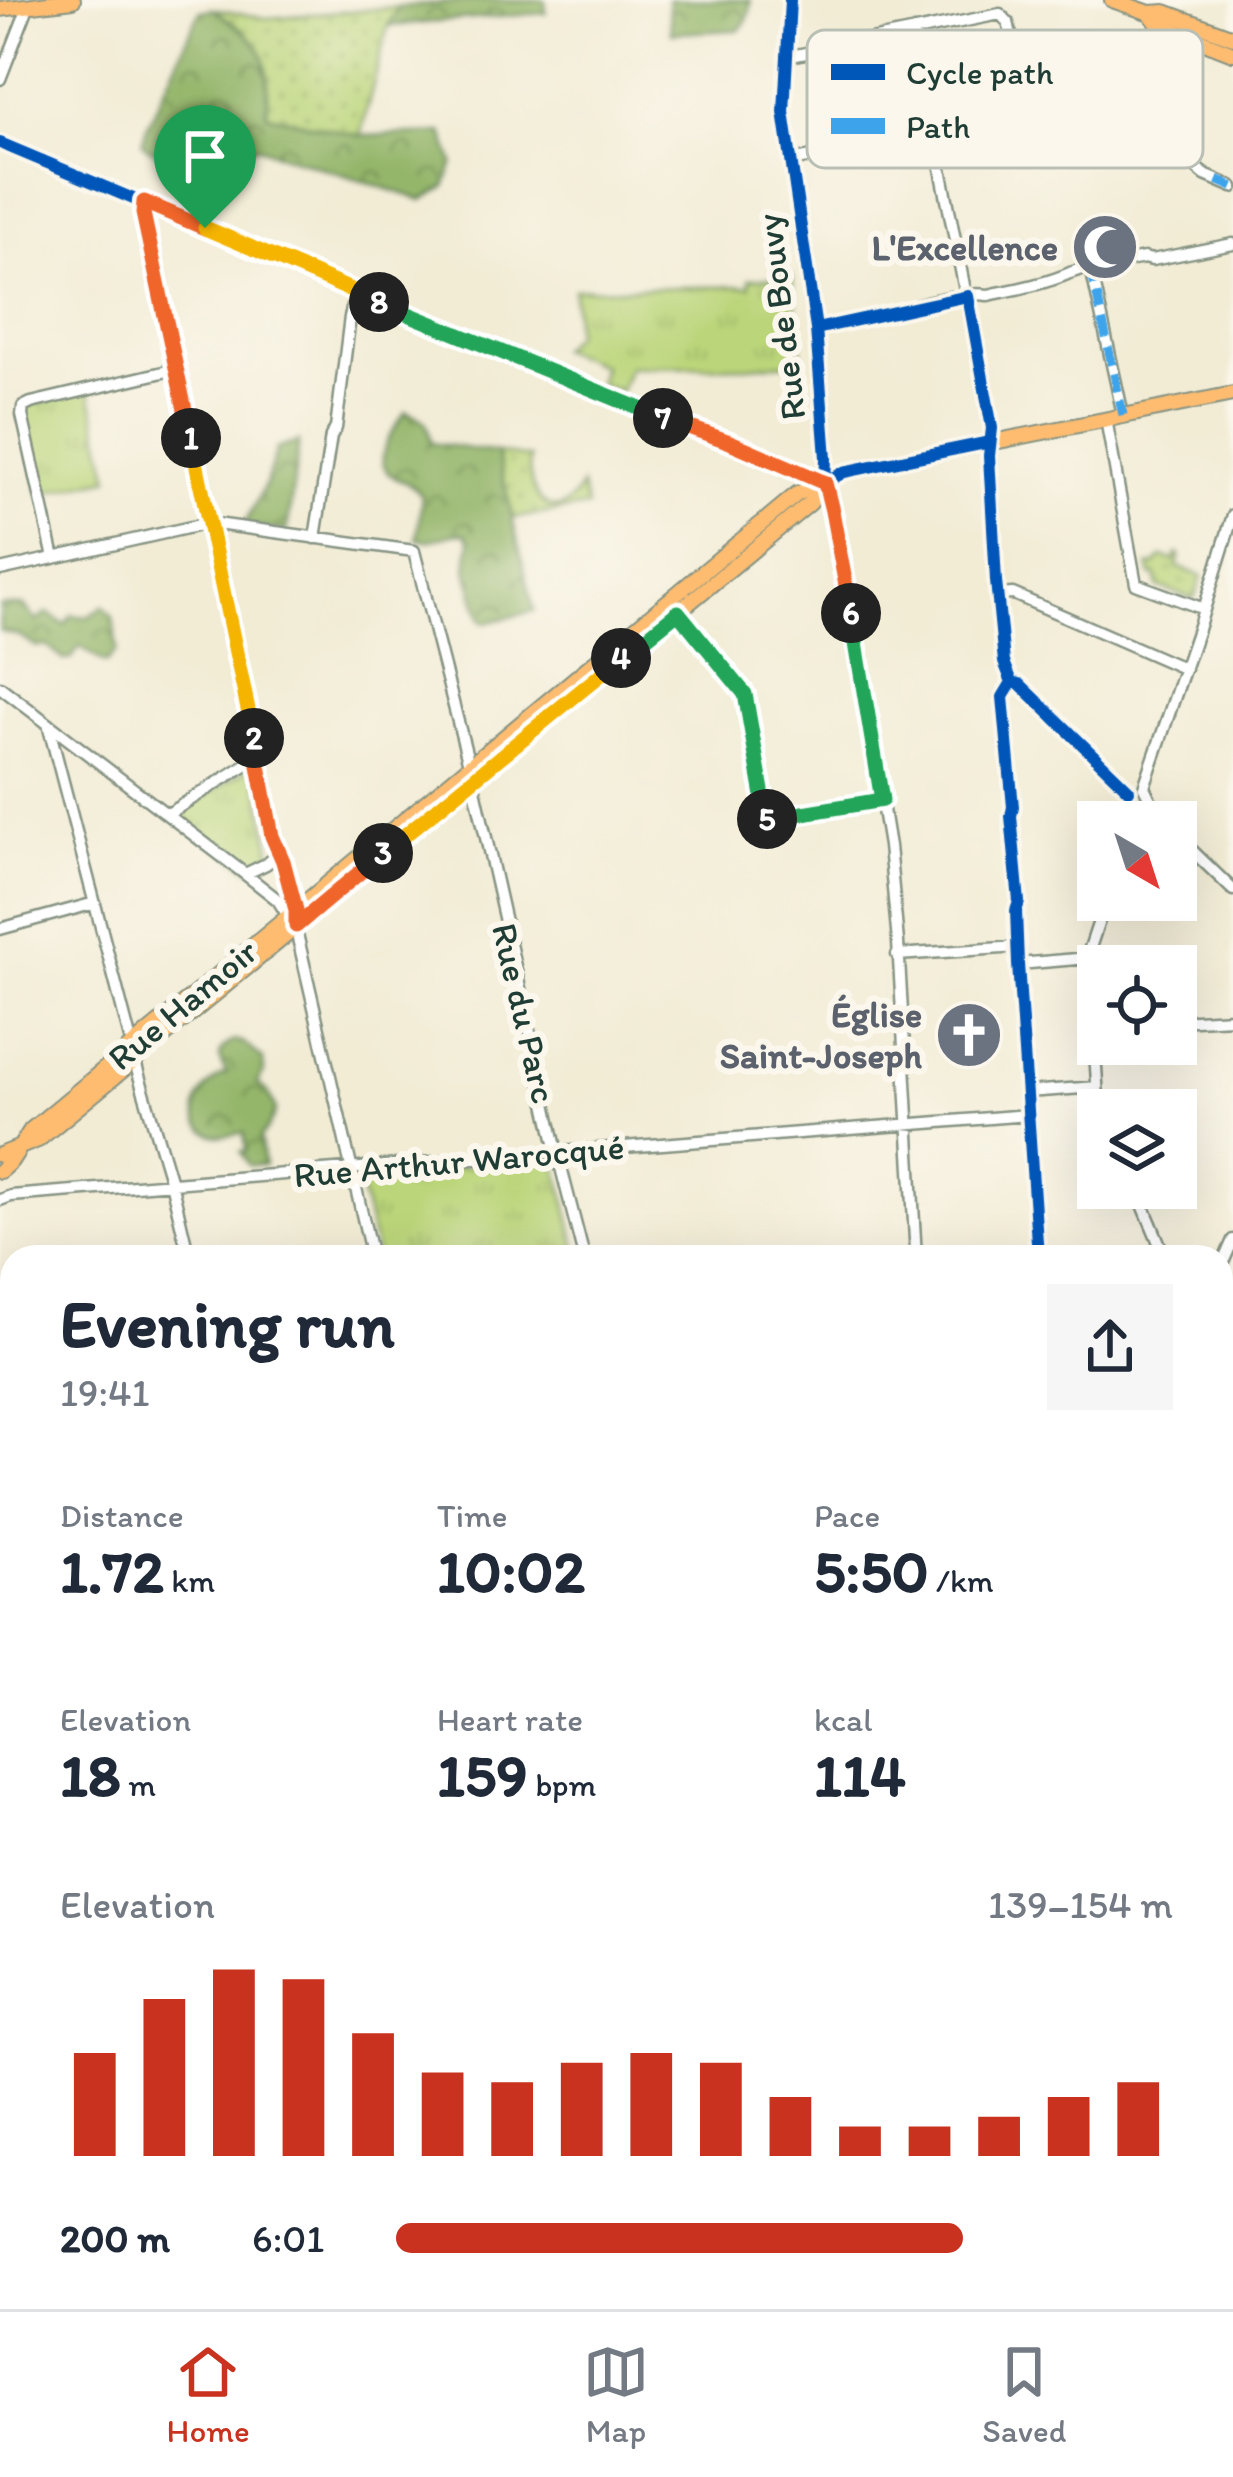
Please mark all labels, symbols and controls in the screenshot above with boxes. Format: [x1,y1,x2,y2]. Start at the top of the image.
legend [807,30,1203,168]
text: Cycle path [906,53,1054,92]
pin [154,105,256,228]
text: Path [906,107,970,146]
icon: arrive [172,123,238,189]
street label: Rue de Bouvy [747,211,814,422]
mosque icon: L'Excellence [1070,212,1140,282]
place label: L'Excellence [871,226,1058,269]
pin: 8 [349,272,409,332]
text: 8 [370,282,388,321]
pin: 7 [633,388,693,448]
text: 7 [655,398,671,437]
pin: 1 [161,408,221,468]
text: 1 [183,418,199,457]
pin: 6 [821,583,881,643]
text: 6 [842,593,860,632]
pin: 4 [591,628,651,688]
text: 4 [611,638,631,677]
pin: 2 [224,708,284,768]
text: 2 [245,718,263,757]
pin: 5 [737,789,797,849]
text: 5 [758,799,776,838]
north arrow [1077,801,1197,921]
map controls [1077,801,1197,1209]
pin: 3 [353,823,413,883]
text: 3 [374,833,392,872]
street label: Rue du Parc [483,919,566,1107]
street label: Rue Hamoir [99,929,266,1079]
button: locate [1077,945,1197,1065]
place label: Église Saint-Joseph [720,993,923,1077]
church icon: Église Saint-Joseph [934,1000,1004,1070]
button: layers [1077,1089,1197,1209]
street label: Rue Arthur Warocqué [292,1125,626,1196]
text: Evening run [60,1284,395,1364]
button: share [1047,1284,1173,1410]
text: 19:41 [60,1369,150,1416]
text: Distance [60,1496,184,1535]
text: Time [437,1496,507,1535]
text: Pace [814,1496,880,1535]
text: 1.72 [60,1535,164,1607]
text: 10:02 [437,1535,585,1607]
text: 5:50 [814,1535,929,1607]
text: km [164,1561,215,1600]
text: /km [929,1561,994,1600]
text: Elevation [60,1700,191,1739]
text: Heart rate [437,1700,583,1739]
text: kcal [814,1700,873,1739]
text: 18 [60,1739,121,1811]
text: 159 [437,1739,528,1811]
text: 114 [814,1739,906,1811]
text: m [121,1765,156,1804]
text: bpm [528,1765,596,1804]
text: Elevation [60,1881,215,1928]
text: 139–154 m [988,1881,1173,1928]
text: 200 m [60,2215,170,2262]
text: 6:01 [252,2215,324,2262]
tab: Home [167,2339,250,2450]
tab: Map [583,2339,649,2450]
tab: Saved [982,2339,1066,2450]

